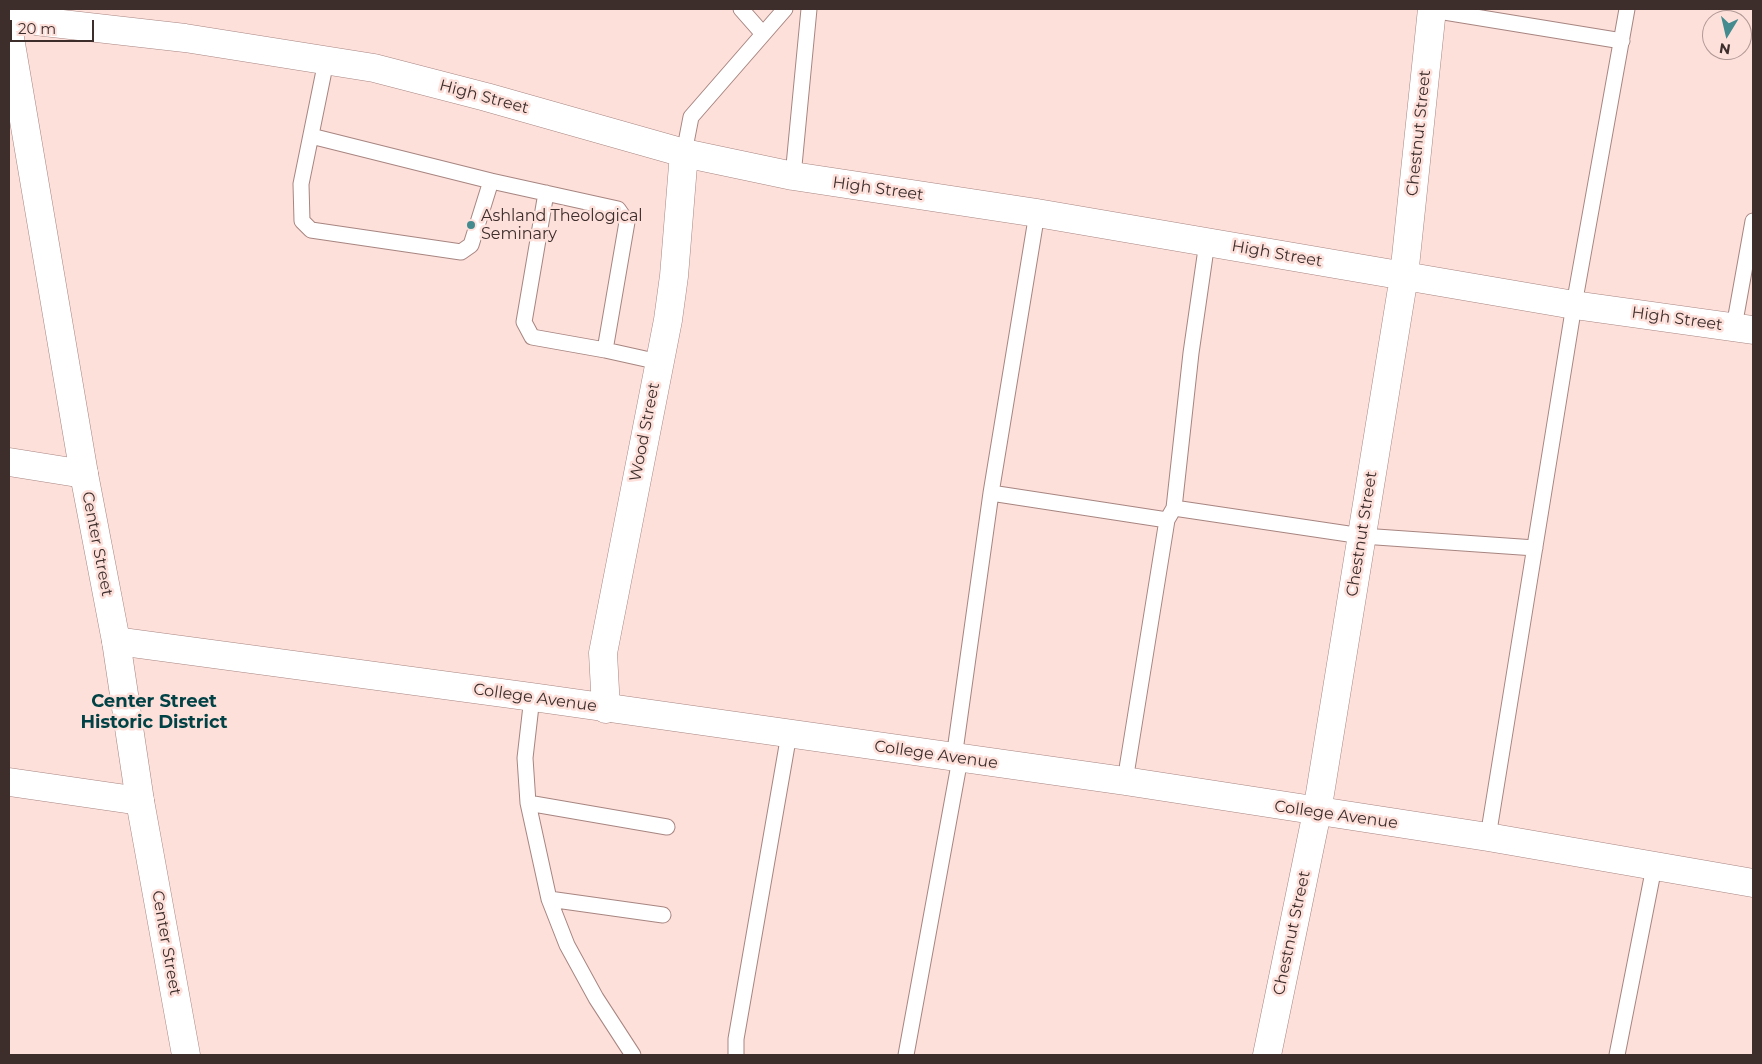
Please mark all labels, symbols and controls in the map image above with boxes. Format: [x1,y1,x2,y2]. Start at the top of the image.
scale bar [12,10,96,42]
north arrow [1702,10,1752,60]
text: 20 m [18,19,56,38]
text: N [1718,39,1732,59]
street label: Chestnut Street [1403,69,1435,197]
street label: High Street [437,76,531,118]
street label: High Street [831,173,925,205]
place label: Ashland Theological Seminary [481,206,643,244]
marker: Ashland Theological Seminary [465,219,477,231]
street label: High Street [1230,237,1324,271]
street label: High Street [1630,303,1724,335]
street label: Wood Street [626,381,664,483]
street label: Chestnut Street [1343,470,1381,598]
street label: Center Street [77,490,117,598]
street label: College Avenue [472,680,598,716]
district label: Center Street Historic District [80,691,228,734]
street label: College Avenue [873,737,999,773]
street label: College Avenue [1273,797,1399,833]
street label: Chestnut Street [1269,869,1315,997]
street label: Center Street [147,889,185,997]

